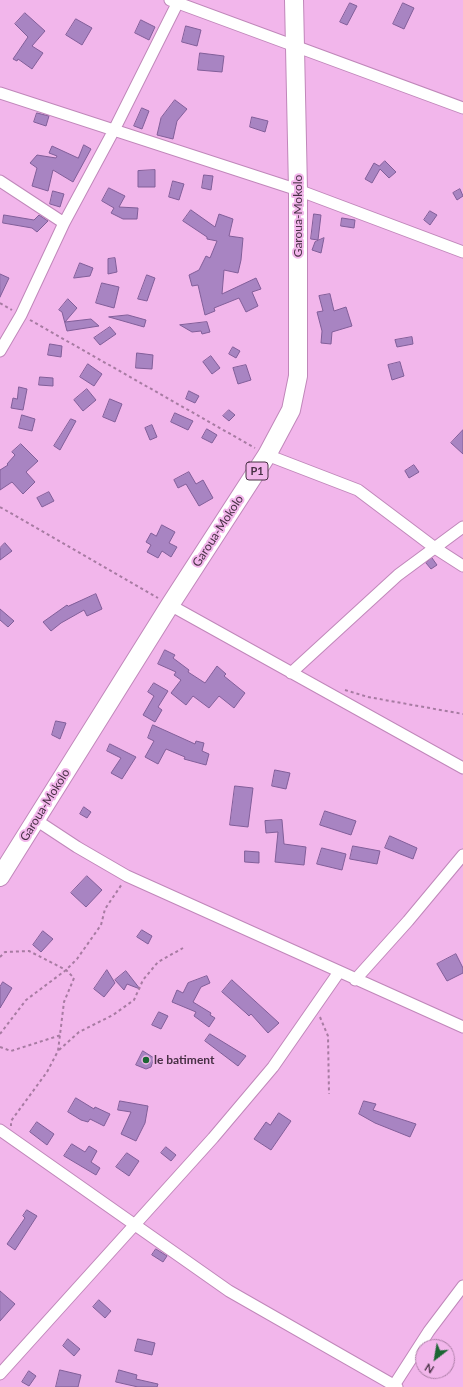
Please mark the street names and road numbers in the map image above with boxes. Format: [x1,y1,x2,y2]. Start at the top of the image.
street label: Garoua-Mokolo [291,175,305,257]
road number: P1 [246,462,268,480]
street label: Garoua-Mokolo [189,492,247,570]
street label: Garoua-Mokolo [17,766,73,844]

